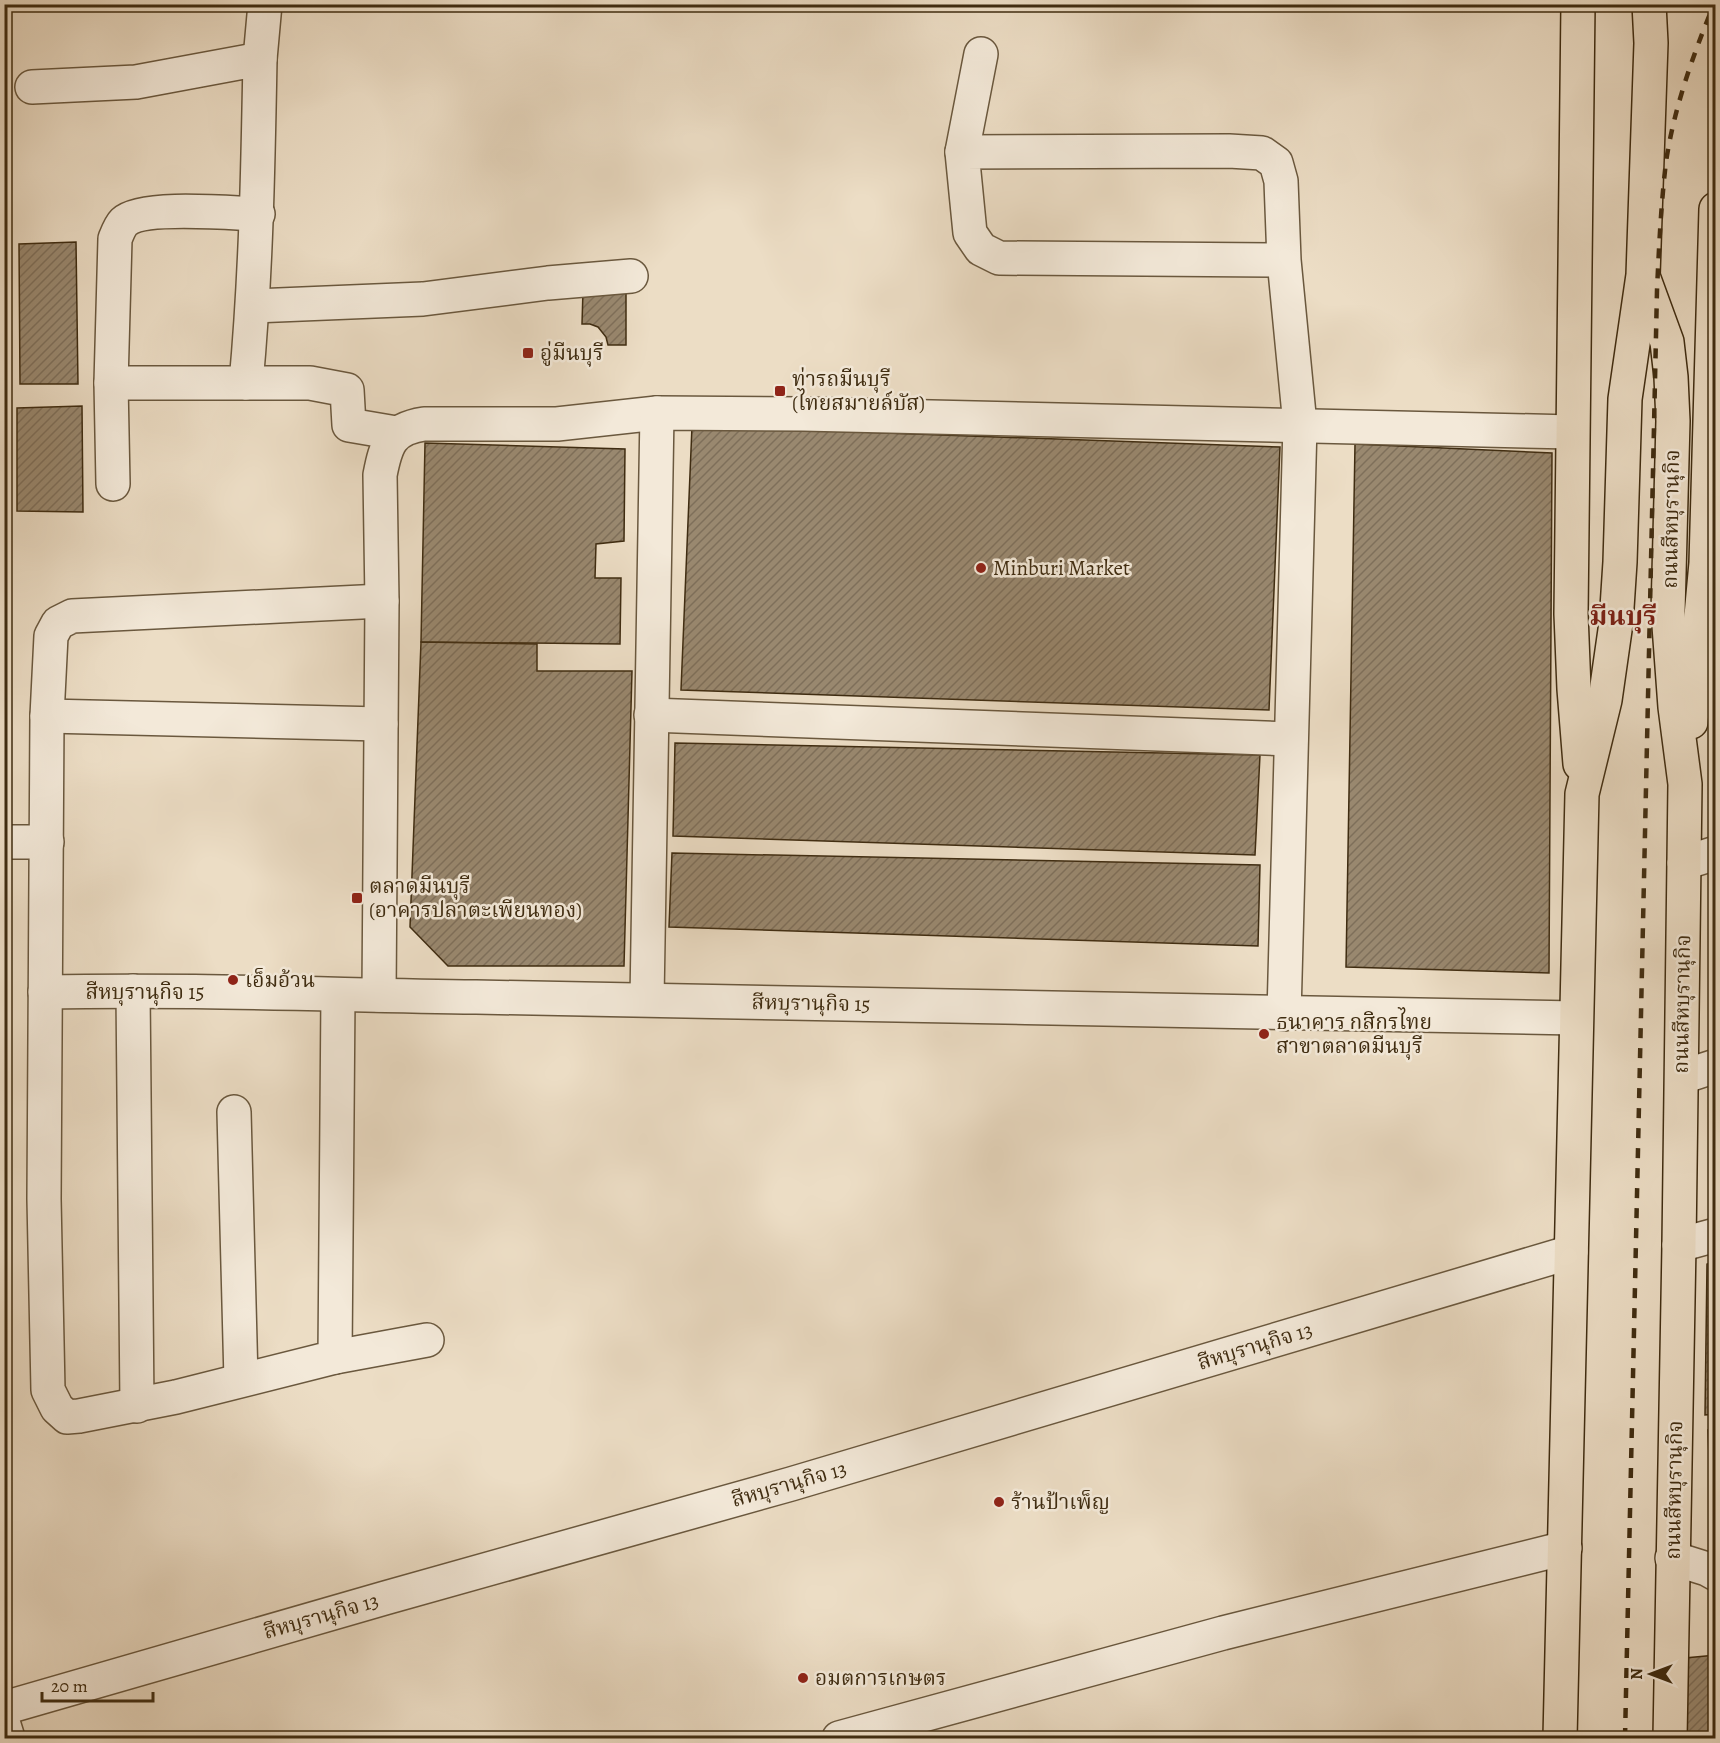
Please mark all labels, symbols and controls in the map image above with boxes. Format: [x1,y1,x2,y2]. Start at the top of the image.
place label: อู่มีนบุรี [540,339,603,367]
marker: อู่มีนบุรี [521,346,535,360]
place label: ท่ารถมีนบุรี (ไทยสมายล์บัส) [792,365,925,417]
marker: ท่ารถมีนบุรี (ไทยสมายล์บัส) [773,384,787,398]
street label: ถนนสีหบุรานุกิจ [1656,449,1686,589]
place label: Minburi Market [993,554,1130,582]
marker: Minburi Market [974,561,988,575]
district label: มีนบุรี [1589,598,1657,634]
place label: ตลาดมีนบุรี (อาคารปลาตะเพียนทอง) [369,872,582,924]
marker: ตลาดมีนบุรี (อาคารปลาตะเพียนทอง) [350,891,364,905]
street label: ถนนสีหบุรานุกิจ [1667,934,1697,1074]
place label: เอ็มอ้วน [245,966,315,994]
marker: เอ็มอ้วน [226,973,240,987]
street label: สีหบุรานุกิจ 15 [86,978,205,1006]
street label: สีหบุรานุกิจ 15 [751,988,871,1018]
place label: ธนาคาร กสิกรไทย สาขาตลาดมีนบุรี [1276,1007,1432,1060]
marker: ธนาคาร กสิกรไทย สาขาตลาดมีนบุรี [1257,1027,1271,1041]
street label: สีหบุรานุกิจ 13 [1194,1315,1316,1377]
street label: ถนนสีหบุรานุกิจ [1659,1420,1689,1560]
street label: สีหบุรานุกิจ 13 [728,1454,850,1514]
place label: ร้านป้าเพ็ญ [1011,1488,1110,1516]
marker: ร้านป้าเพ็ญ [992,1495,1006,1509]
street label: สีหบุรานุกิจ 13 [260,1586,382,1646]
north arrow [1621,1644,1681,1704]
place label: อมตการเกษตร [815,1664,946,1692]
scale bar [42,1665,153,1703]
text: N [1626,1668,1648,1680]
marker: อมตการเกษตร [796,1671,810,1685]
text: 20 m [51,1674,88,1698]

